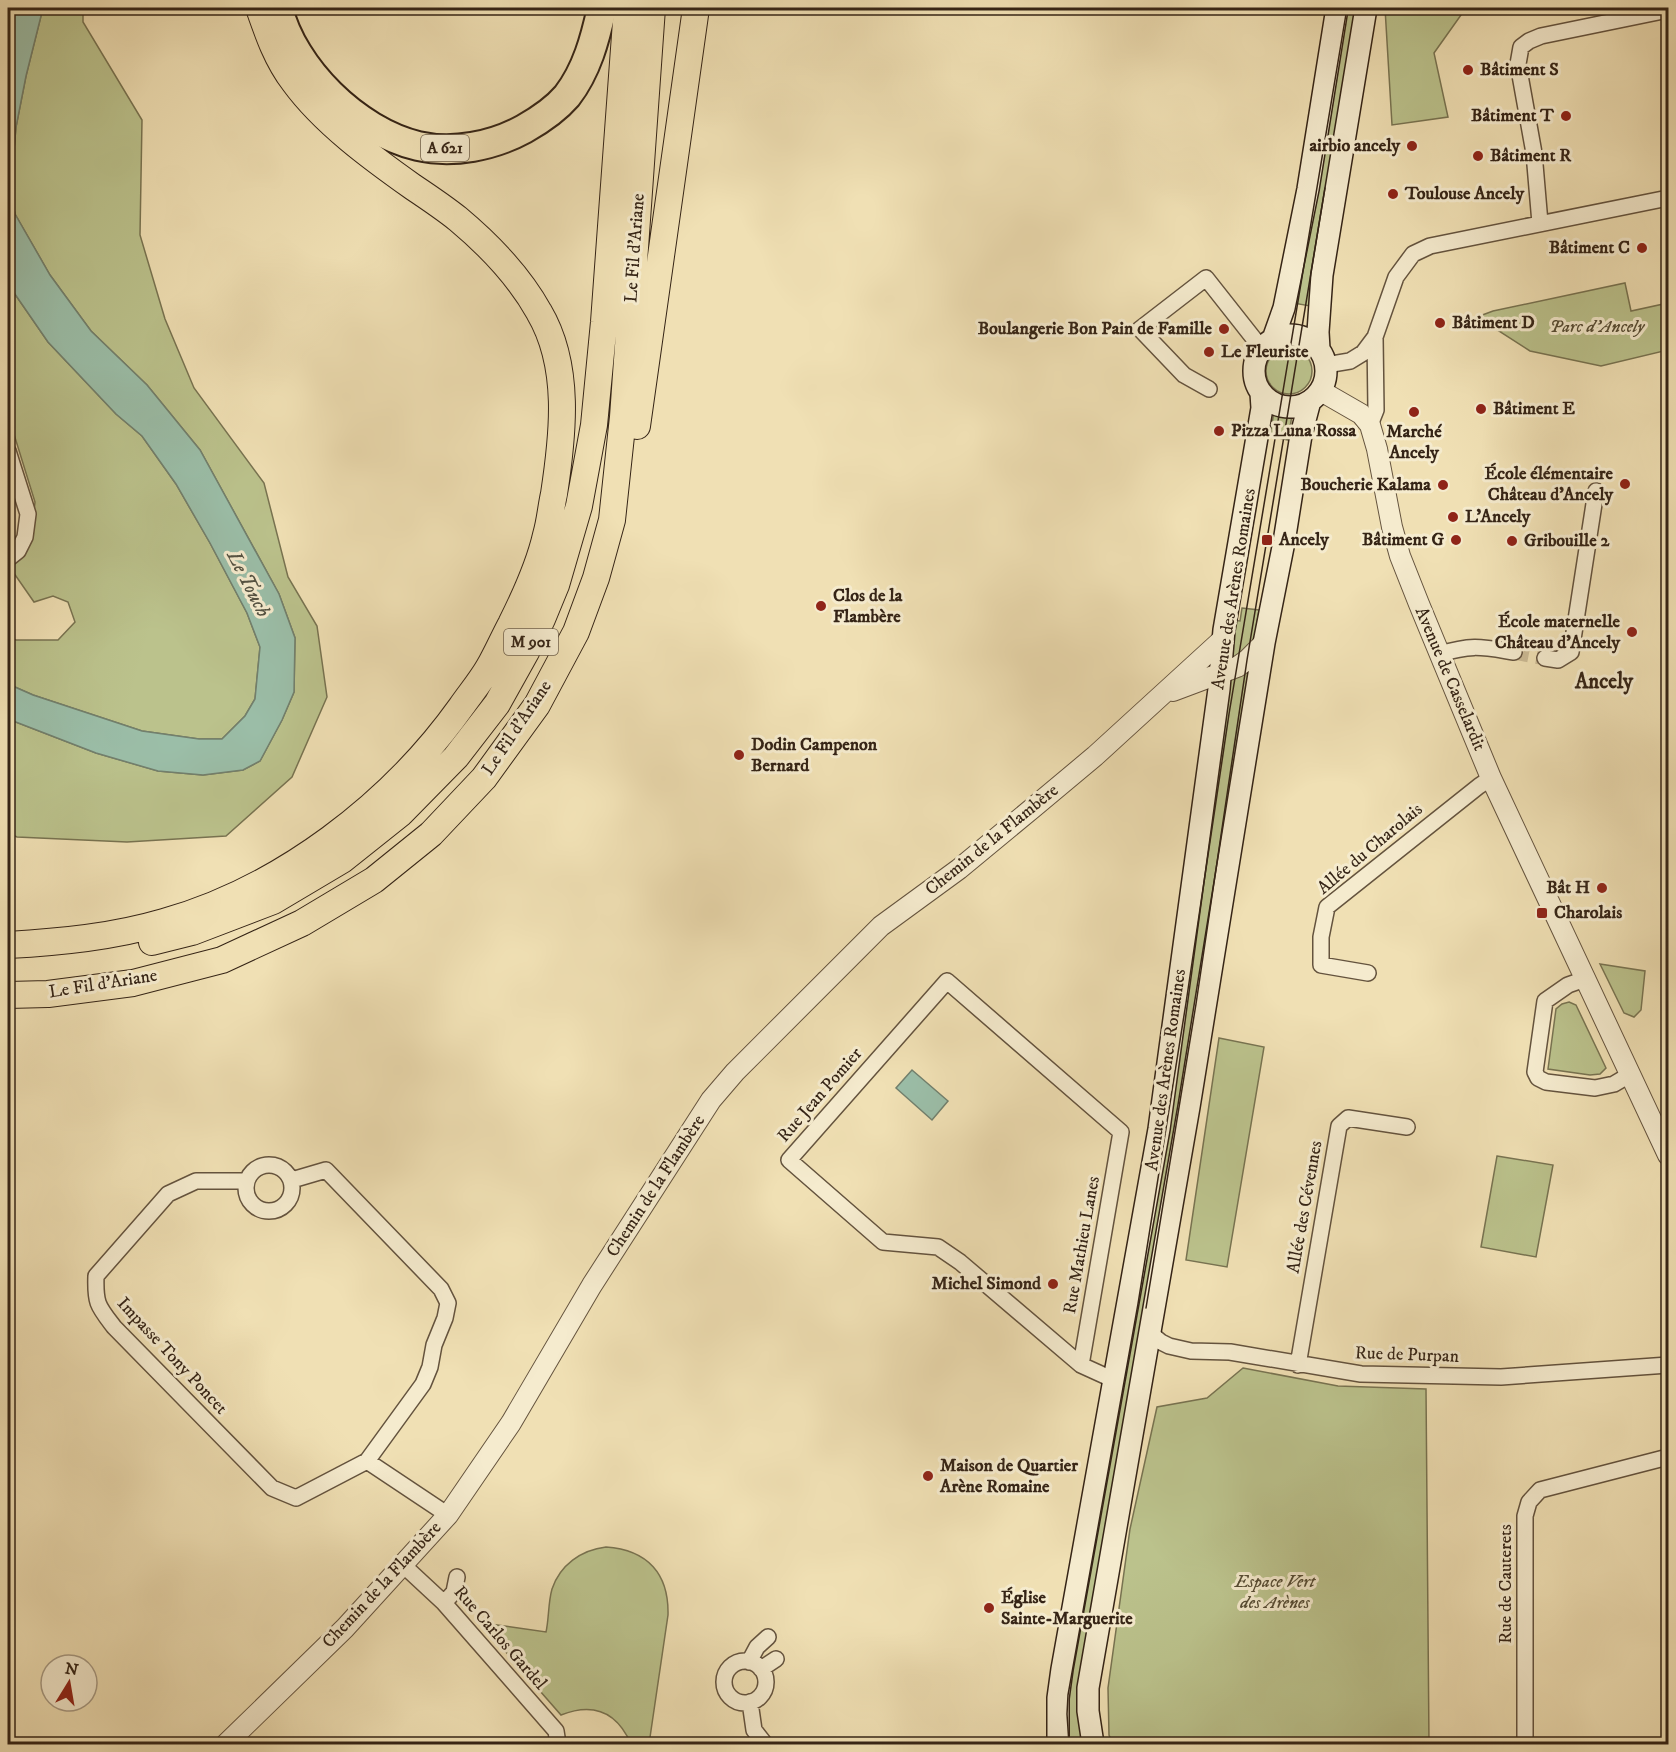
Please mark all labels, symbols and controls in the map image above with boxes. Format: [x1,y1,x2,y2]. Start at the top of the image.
place label: Bâtiment S [1480,59,1559,81]
marker: Bâtiment S [1461,63,1475,77]
place label: Bâtiment T [1471,105,1554,127]
marker: Bâtiment T [1559,109,1573,123]
road number: A 621 [421,135,469,161]
place label: airbio ancely [1309,135,1400,157]
marker: airbio ancely [1405,139,1419,153]
place label: Bâtiment R [1490,145,1572,167]
marker: Bâtiment R [1471,149,1485,163]
place label: Toulouse Ancely [1404,183,1524,205]
marker: Toulouse Ancely [1386,187,1400,201]
street label: Le Fil d'Ariane [620,193,650,303]
place label: Bâtiment C [1549,237,1630,259]
marker: Bâtiment C [1635,241,1649,255]
place label: Bâtiment D [1452,312,1535,334]
marker: Bâtiment D [1433,316,1447,330]
park label: Parc d'Ancely [1550,316,1645,338]
place label: Boulangerie Bon Pain de Famille [978,318,1213,340]
marker: Boulangerie Bon Pain de Famille [1217,322,1231,336]
place label: Le Fleuriste [1221,341,1309,363]
marker: Le Fleuriste [1202,345,1216,359]
place label: Bâtiment E [1493,398,1575,420]
marker: Bâtiment E [1474,402,1488,416]
marker: Marché Ancely [1407,405,1421,419]
place label: Pizza Luna Rossa [1231,420,1356,442]
place label: Marché Ancely [1386,421,1442,464]
marker: Pizza Luna Rossa [1212,424,1226,438]
place label: École élémentaire Château d'Ancely [1484,462,1614,506]
place label: Boucherie Kalama [1300,474,1431,496]
marker: École élémentaire Château d'Ancely [1618,477,1632,491]
marker: Boucherie Kalama [1436,478,1450,492]
street label: Avenue des Arènes Romaines [1207,487,1261,691]
place label: L'Ancely [1465,506,1531,528]
marker: L'Ancely [1446,510,1460,524]
place label: Ancely [1278,529,1329,551]
place label: Bâtiment G [1362,529,1444,551]
place label: Gribouille 2 [1524,530,1611,552]
marker: Ancely [1260,533,1274,547]
marker: Bâtiment G [1449,533,1463,547]
marker: Gribouille 2 [1505,534,1519,548]
water label: Le Touch [220,546,275,621]
place label: Clos de la Flambère [833,585,903,628]
marker: Clos de la Flambère [814,599,828,613]
street label: Avenue de Casselardit [1410,604,1490,754]
place label: École maternelle Château d'Ancely [1495,610,1621,654]
marker: École maternelle Château d'Ancely [1625,625,1639,639]
road number: M 901 [504,629,558,655]
district label: Ancely [1574,669,1634,695]
street label: Le Fil d'Ariane [477,676,557,780]
place label: Dodin Campenon Bernard [751,734,878,777]
marker: Dodin Campenon Bernard [732,748,746,762]
street label: Chemin de la Flambère [921,780,1063,900]
street label: Allée du Charolais [1313,799,1427,899]
place label: Bât H [1546,877,1590,899]
marker: Bât H [1595,881,1609,895]
place label: Charolais [1554,902,1622,924]
marker: Charolais [1535,906,1549,920]
street label: Le Fil d'Ariane [47,965,159,1003]
street label: Avenue des Arènes Romaines [1141,968,1191,1172]
street label: Rue Jean Pomier [773,1043,867,1147]
street label: Chemin de la Flambère [602,1111,710,1261]
street label: Allée des Cévennes [1283,1139,1327,1275]
street label: Rue Mathieu Lanes [1059,1174,1105,1316]
place label: Michel Simond [931,1273,1042,1295]
marker: Michel Simond [1046,1277,1060,1291]
street label: Impasse Tony Poncet [112,1293,232,1419]
street label: Rue de Purpan [1355,1342,1460,1368]
place label: Maison de Quartier Arène Romaine [939,1455,1078,1498]
marker: Maison de Quartier Arène Romaine [921,1469,935,1483]
street label: Chemin de la Flambère [318,1517,446,1653]
street label: Rue de Cauterets [1495,1524,1517,1644]
park label: Espace Vert des Arènes [1234,1571,1317,1614]
street label: Rue Carlos Gardel [449,1581,552,1695]
place label: Église Sainte-Marguerite [1001,1586,1133,1630]
marker: Église Sainte-Marguerite [982,1601,996,1615]
north arrow [39,1653,99,1713]
text: N [63,1658,80,1680]

